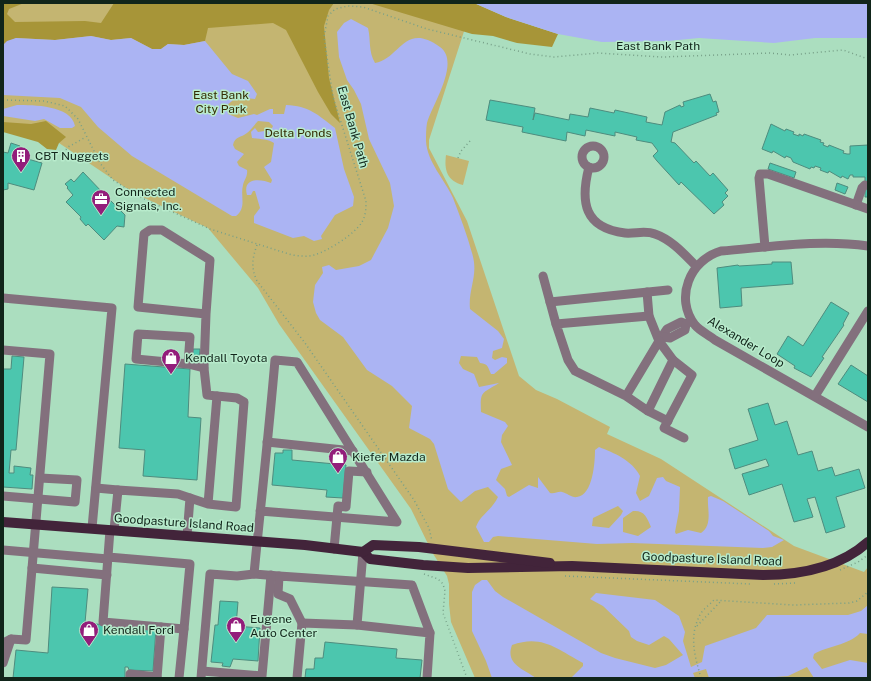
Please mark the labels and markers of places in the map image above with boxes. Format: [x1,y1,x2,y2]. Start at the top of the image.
building icon: CBT Nuggets [10,145,32,173]
place label: CBT Nuggets [35,149,109,163]
place label: Connected Signals, Inc. [115,185,182,213]
office icon: Connected Signals, Inc. [90,188,112,216]
shop icon: Kendall Toyota [160,347,182,375]
place label: Kendall Toyota [185,351,267,365]
shop icon: Kiefer Mazda [327,446,349,474]
place label: Kiefer Mazda [352,450,426,464]
place label: Eugene Auto Center [250,612,318,640]
shop icon: Eugene Auto Center [225,615,247,643]
shop icon: Kendall Ford [78,619,100,647]
place label: Kendall Ford [103,623,174,637]

